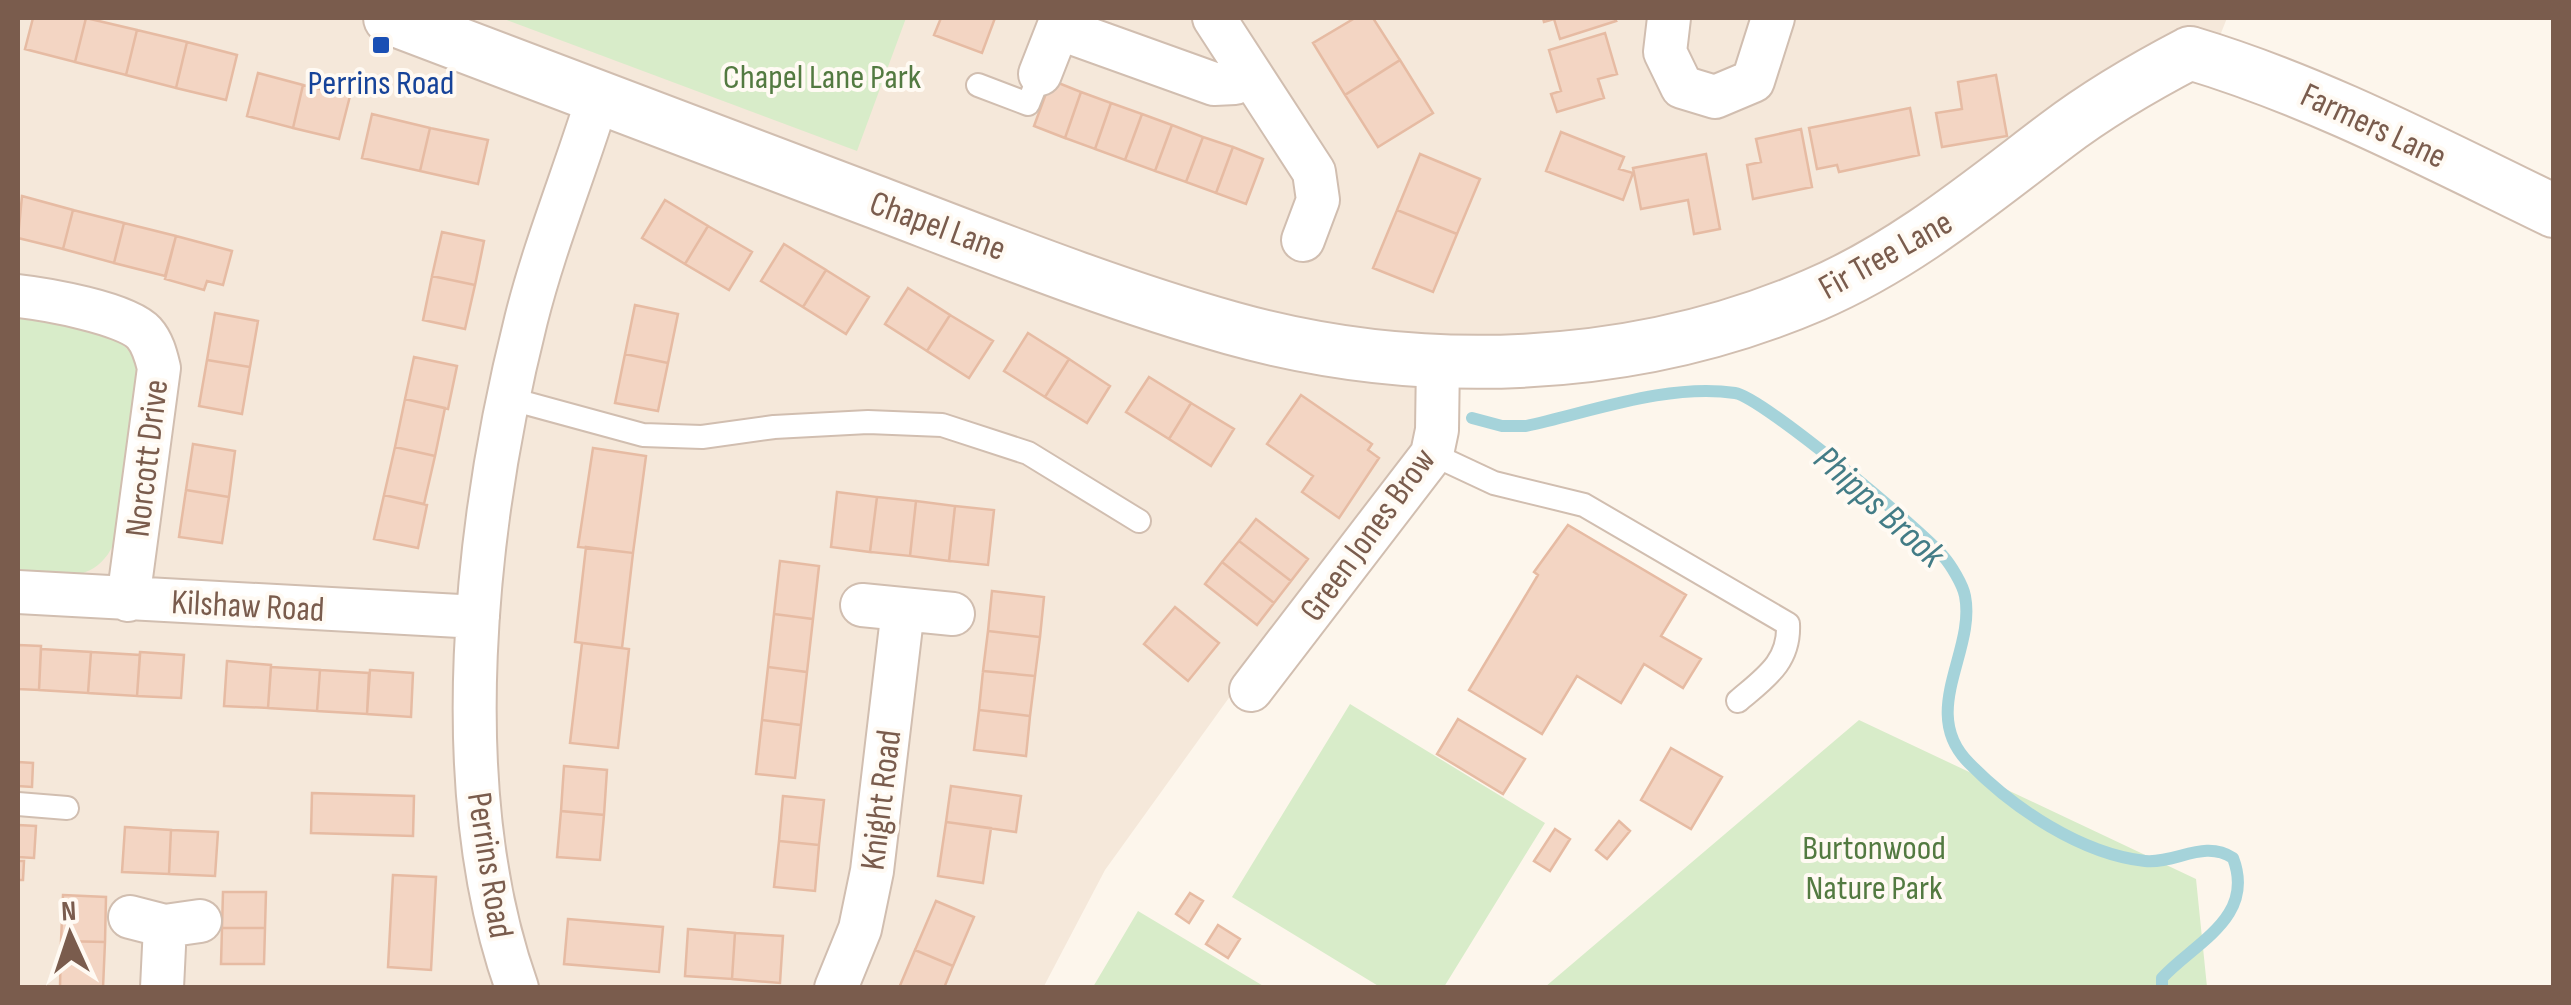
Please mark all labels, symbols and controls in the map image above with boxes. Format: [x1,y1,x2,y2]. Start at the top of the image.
marker: Perrins Road [370,34,392,56]
park label: Chapel Lane Park [723,56,922,99]
place label: Perrins Road [308,62,454,105]
street label: Farmers Lane [2294,74,2453,179]
street label: Chapel Lane [864,182,1011,271]
street label: Fir Tree Lane [1811,201,1960,310]
street label: Norcott Drive [117,377,178,539]
water label: Phipps Brook [1804,437,1955,579]
street label: Green Jones Brow [1291,440,1445,630]
street label: Kilshaw Road [170,581,326,632]
street label: Knight Road [852,728,911,873]
street label: Perrins Road [457,789,522,941]
park label: Burtonwood Nature Park [1802,827,1946,910]
north arrow [20,885,120,985]
text: N [60,895,77,928]

